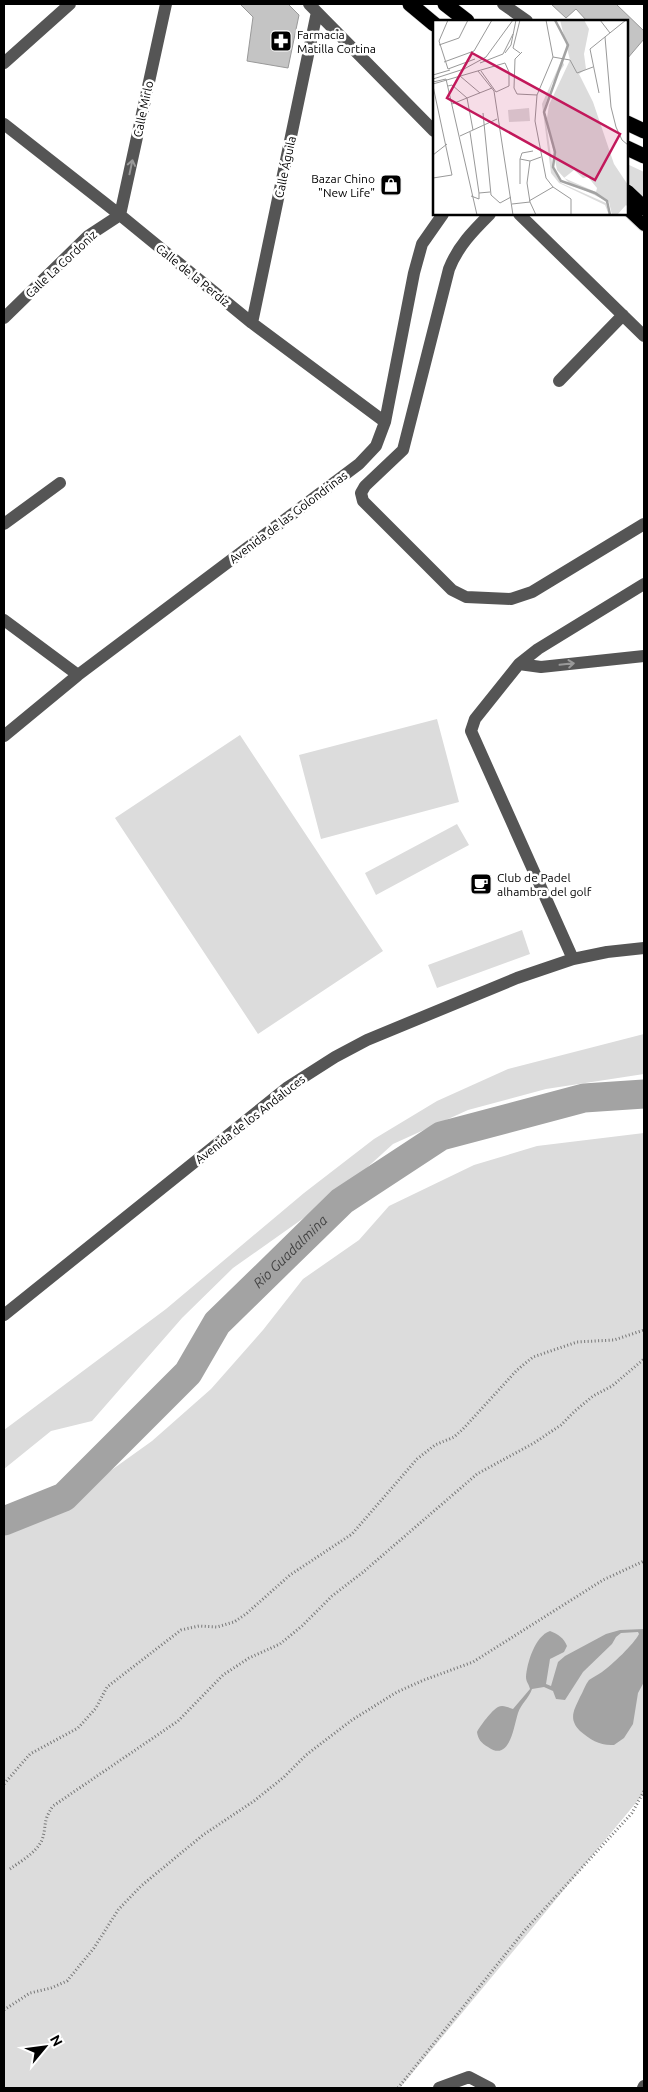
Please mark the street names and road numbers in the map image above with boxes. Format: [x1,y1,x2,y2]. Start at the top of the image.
street label: Calle Mirlo [131,80,155,138]
street label: Calle Águila [272,135,298,199]
street label: Calle La Cordoniz [23,227,100,300]
street label: Calle de la Perdiz [153,241,233,309]
street label: Avenida de las Golondrinas [227,468,349,566]
street label: Avenida de los Andaluces [193,1072,307,1166]

